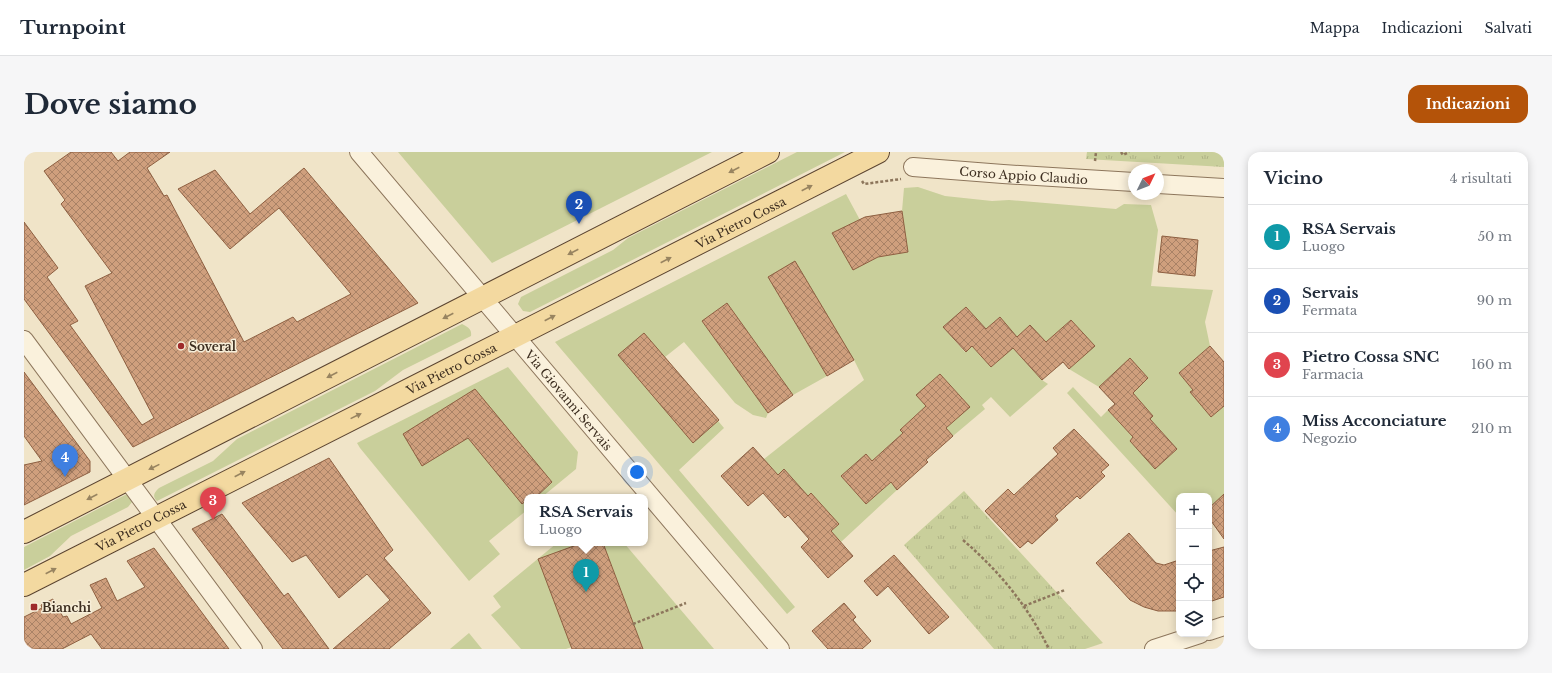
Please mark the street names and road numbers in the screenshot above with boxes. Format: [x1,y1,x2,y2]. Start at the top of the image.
street label: Corso Appio Claudio [959,163,1089,187]
street label: Via Pietro Cossa [692,193,788,252]
street label: Via Pietro Cossa [403,339,499,398]
street label: Via Giovanni Servais [522,346,616,453]
street label: Via Pietro Cossa [92,496,189,555]

